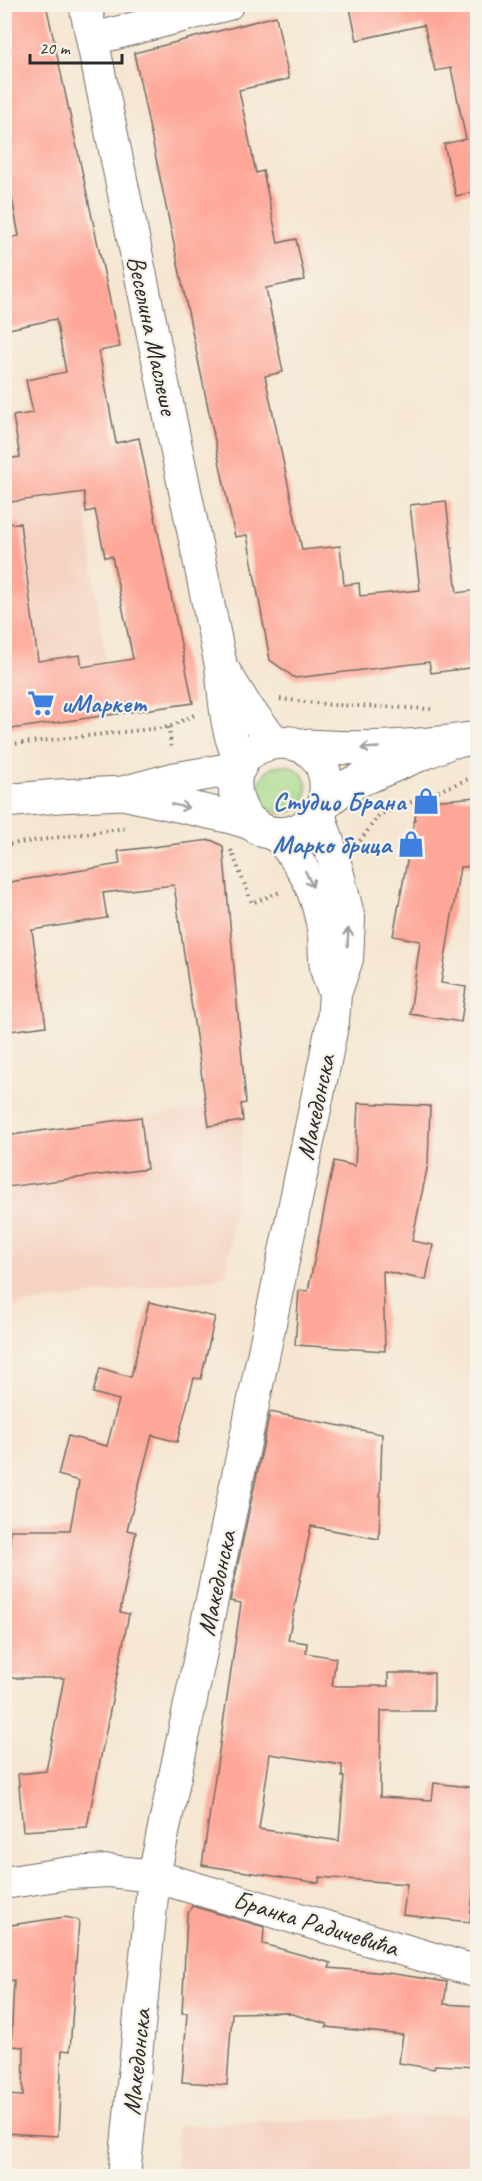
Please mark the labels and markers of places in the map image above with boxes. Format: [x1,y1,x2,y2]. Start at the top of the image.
place label: иМаркет [61,687,148,720]
supermarket icon: иМаркет [26,688,56,718]
place label: Студио Брана [273,785,408,818]
shop icon: Студио Брана [411,786,441,816]
place label: Марко брица [273,828,393,861]
shop icon: Марко брица [396,829,426,859]

